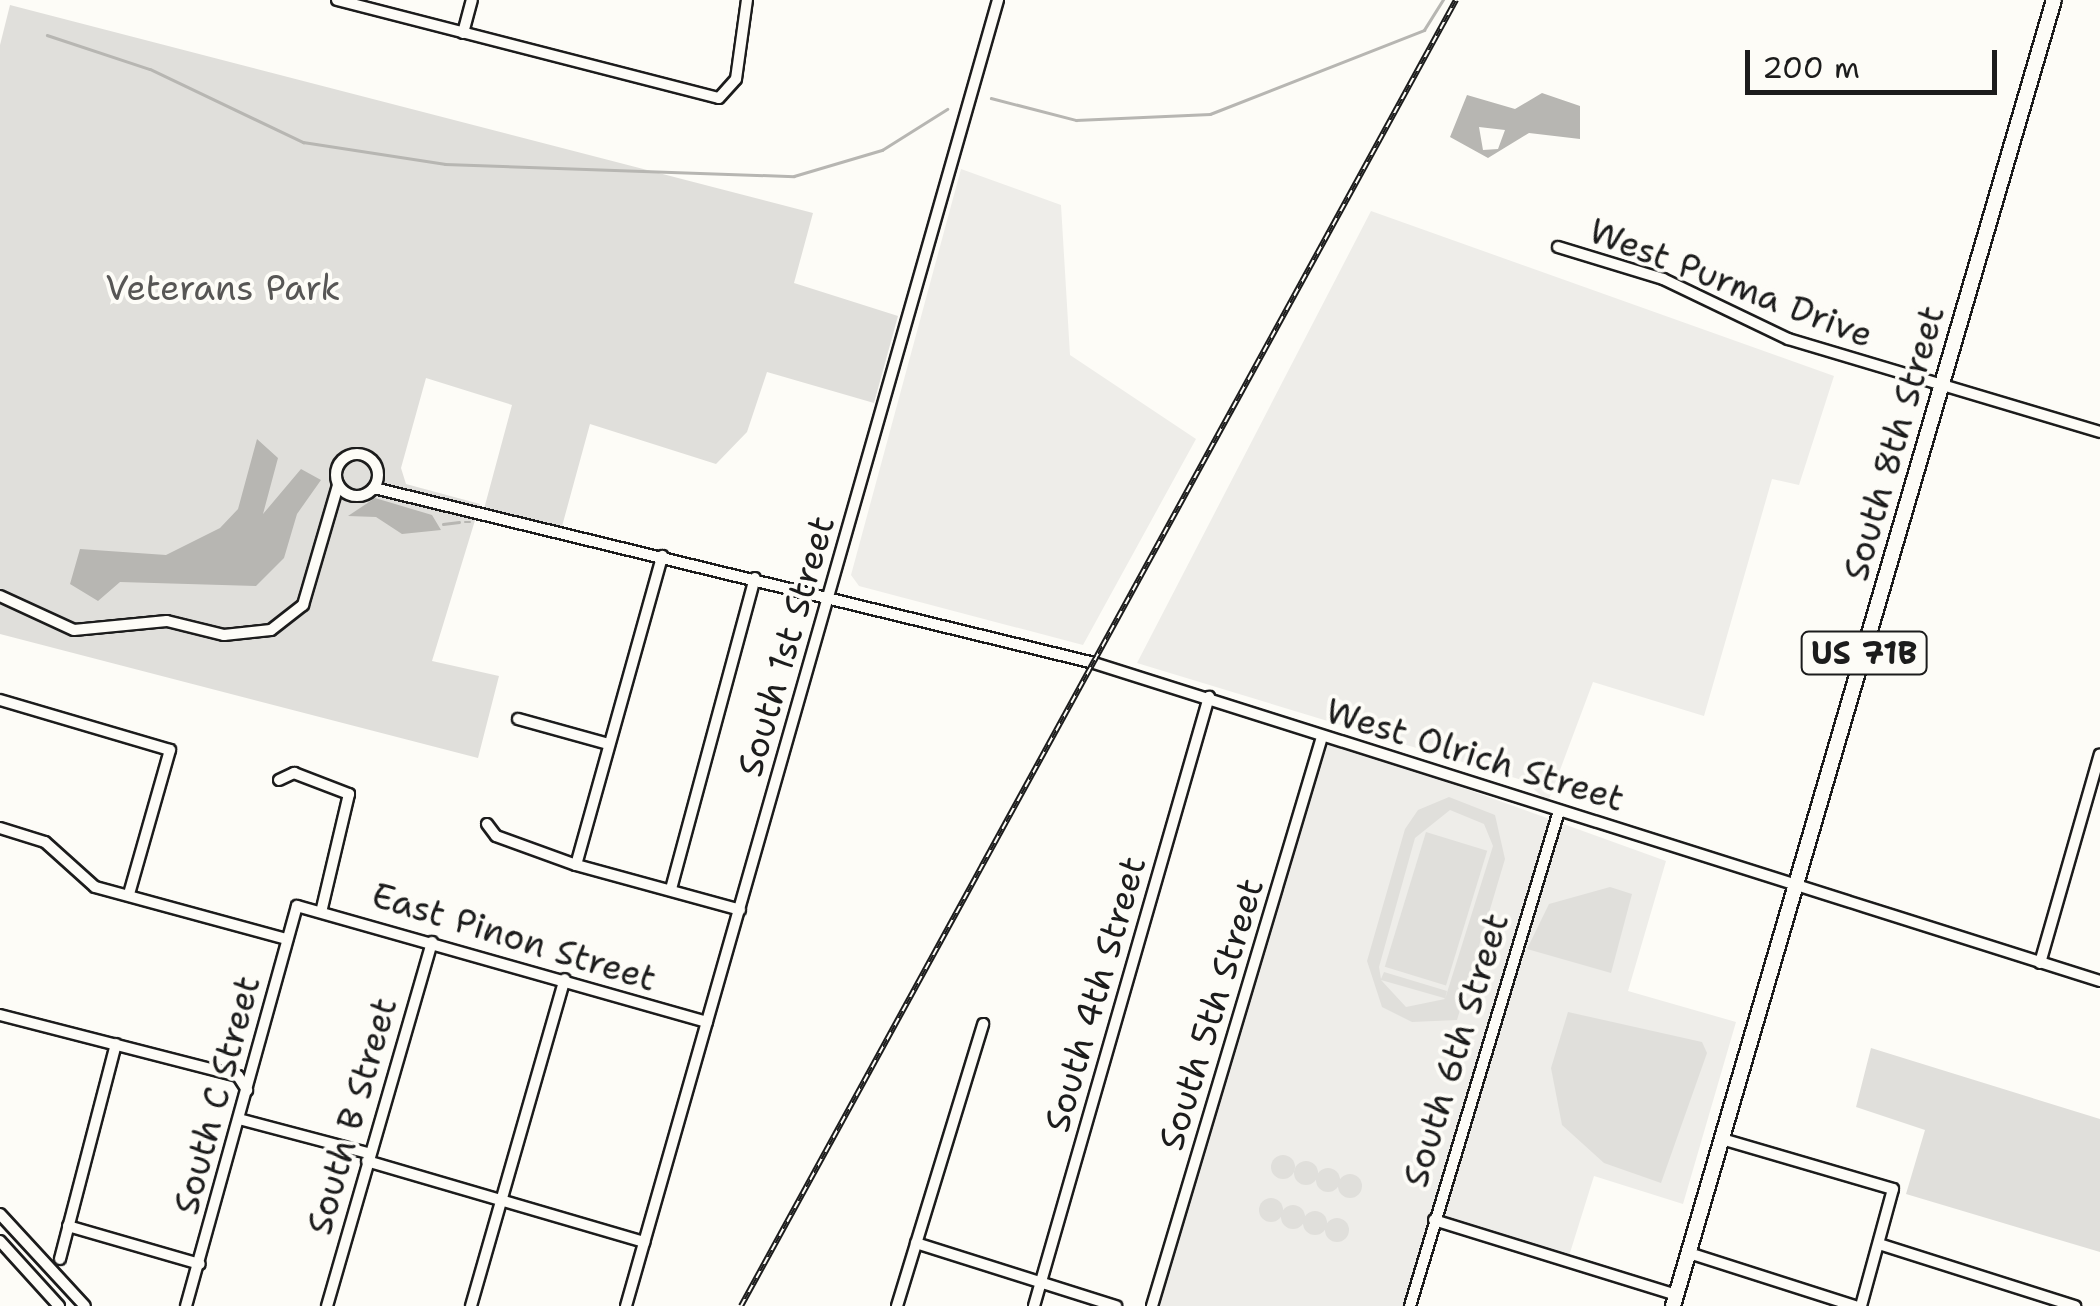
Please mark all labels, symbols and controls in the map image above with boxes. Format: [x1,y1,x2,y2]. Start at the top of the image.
scale bar [1750,30,2002,92]
text: 200 m [1762,47,1860,88]
street label: West Purma Drive [1583,210,1879,356]
park label: Veterans Park [105,267,341,309]
street label: South 8th Street [1835,301,1953,585]
street label: South 1st Street [729,511,843,781]
road number: US 71B [1799,626,1929,680]
street label: West Olrich Street [1321,690,1629,820]
street label: South 4th Street [1036,851,1154,1137]
street label: South 5th Street [1150,873,1272,1155]
street label: East Pinon Street [367,874,661,1000]
street label: South 6th Street [1394,908,1518,1192]
street label: South C Street [165,971,269,1219]
street label: South B Street [298,993,406,1239]

